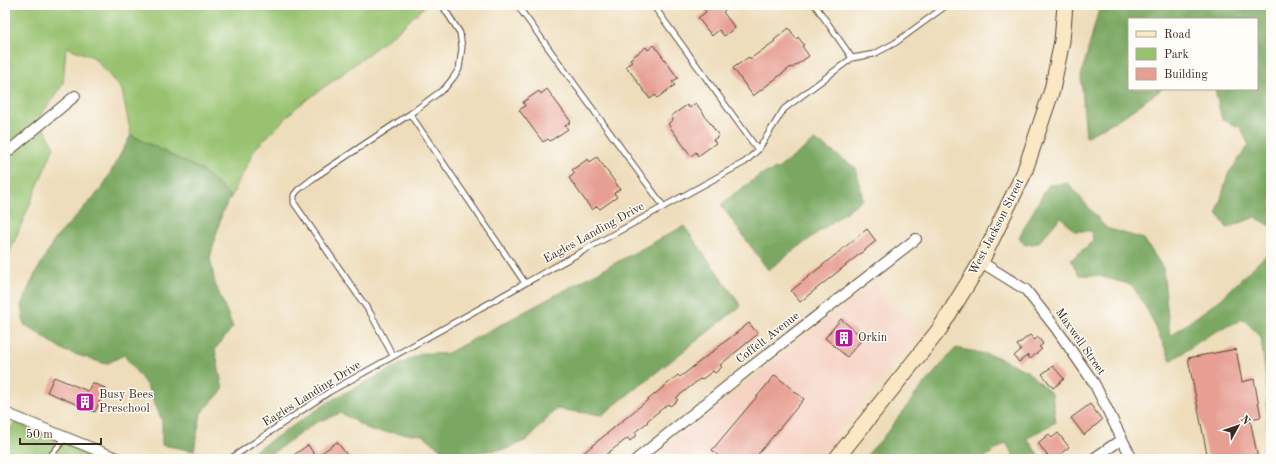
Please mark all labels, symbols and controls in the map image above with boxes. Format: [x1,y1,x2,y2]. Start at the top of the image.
legend [1128,18,1258,90]
text: Road [1164,29,1191,41]
text: Park [1164,49,1189,61]
text: Building [1164,69,1208,81]
street label: West Jackson Street [967,177,1027,277]
street label: Eagles Landing Drive [542,200,647,266]
street label: Maxwell Street [1053,307,1107,377]
street label: Coffelt Avenue [734,309,802,366]
building icon: Orkin [833,327,855,349]
place label: Orkin [858,332,888,344]
street label: Eagles Landing Drive [261,359,364,429]
place label: Busy Bees Preschool [99,389,153,415]
building icon: Busy Bees Preschool [74,391,96,413]
north arrow [1218,406,1258,446]
text: N [1238,414,1252,428]
scale bar [20,420,101,446]
text: 50 m [26,428,53,441]

